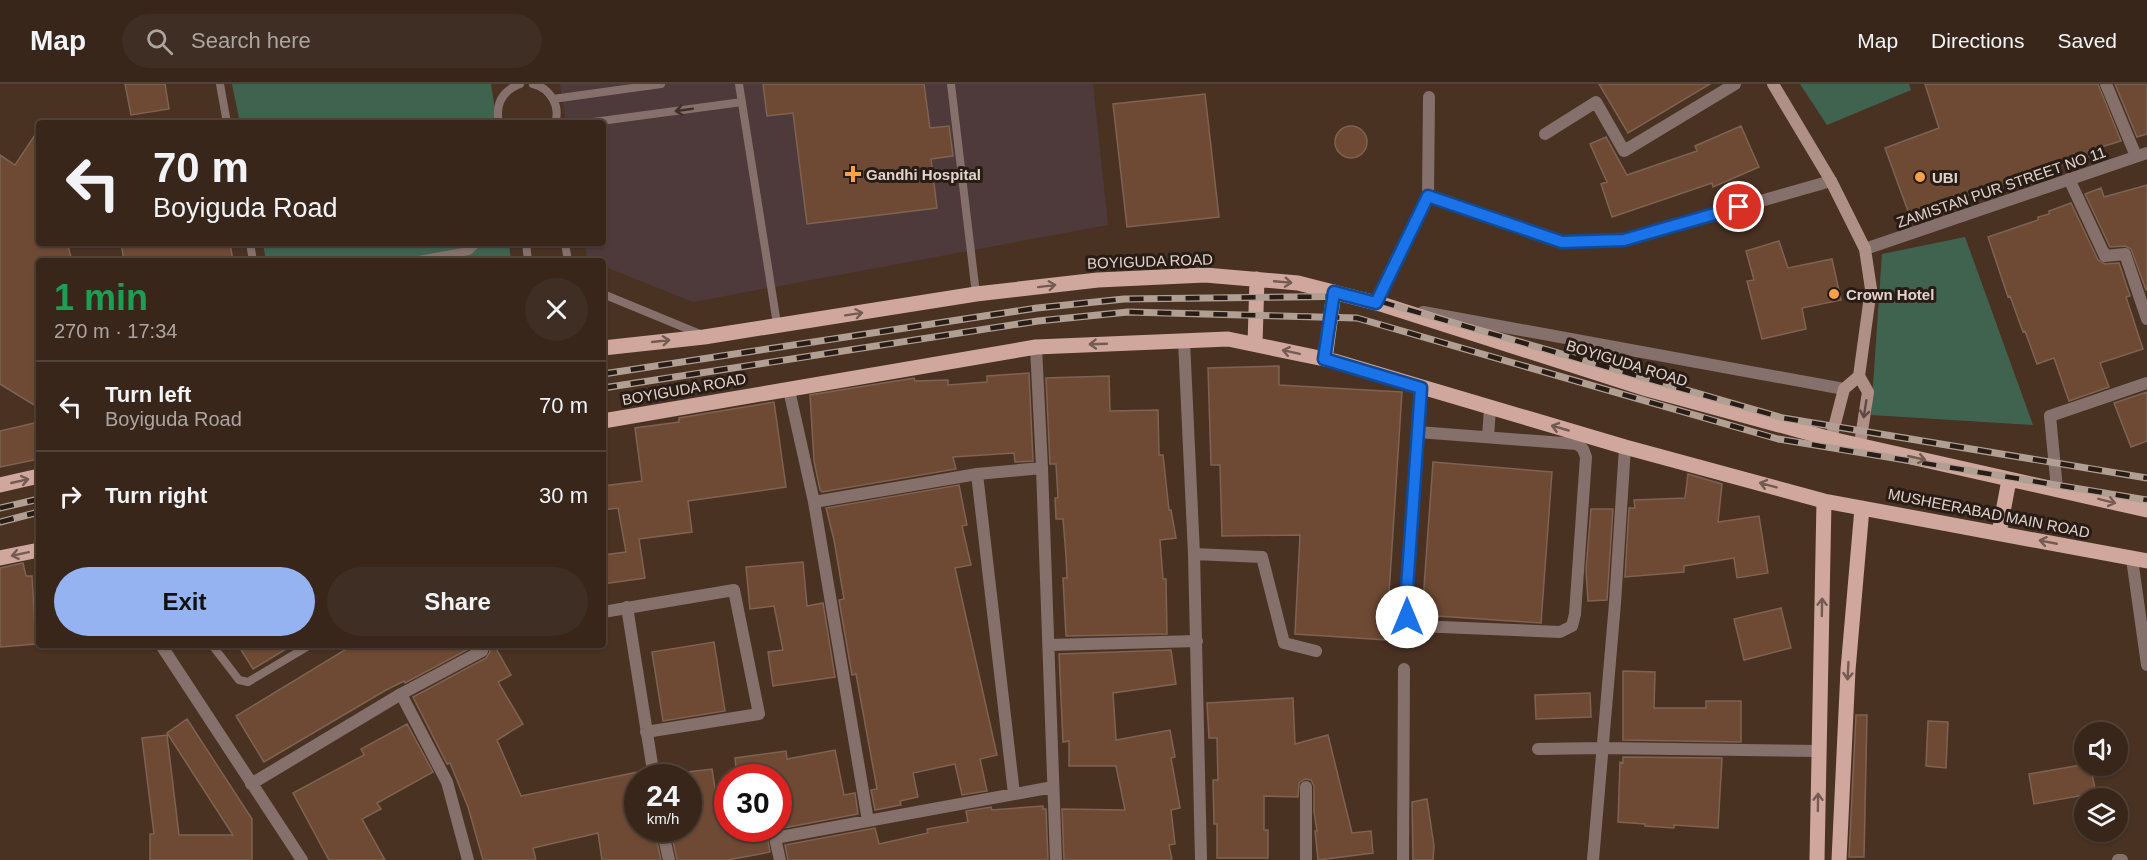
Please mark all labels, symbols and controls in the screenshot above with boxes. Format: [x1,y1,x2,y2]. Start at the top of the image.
search box [122,14,542,68]
text: Map [30,25,86,56]
icon: search [143,25,176,58]
text: Search here [191,28,311,53]
text: Map [1857,29,1898,52]
text: Directions [1931,29,2024,52]
text: Saved [2057,29,2117,52]
one-way arrow [674,105,694,116]
street label: ZAMISTAN PUR STREET NO 11 [1894,143,2108,231]
icon: left [54,144,132,222]
text: 70 m [153,144,249,191]
marker: Gandhi Hospital [844,165,862,183]
place label: Gandhi Hospital [866,166,981,183]
place label: UBI [1932,169,1958,186]
marker: UBI [1913,170,1927,184]
pin [1713,181,1764,232]
icon: arrive [1722,190,1755,223]
text: Boyiguda Road [153,193,338,223]
street label: BOYIGUDA ROAD [1087,250,1213,272]
text: 1 min [54,277,148,318]
one-way arrow [1273,277,1293,288]
button: close [525,278,588,341]
one-way arrow [1037,280,1057,291]
place label: Crown Hotel [1846,286,1934,303]
marker: Crown Hotel [1827,287,1841,301]
one-way arrow [844,308,863,319]
text: 270 m · 17:34 [54,320,177,342]
one-way arrow [651,336,671,347]
street label: BOYIGUDA ROAD [1564,336,1690,390]
one-way arrow [1088,339,1108,350]
one-way arrow [1282,346,1302,357]
street label: BOYIGUDA ROAD [621,370,748,408]
text: Turn left [105,382,191,407]
icon: left [54,390,87,423]
text: 70 m [539,393,588,418]
one-way arrow [1860,399,1871,418]
text: Boyiguda Road [105,408,242,430]
one-way arrow [1551,422,1570,433]
one-way arrow [1906,453,1926,464]
one-way arrow [9,475,29,486]
one-way arrow [1759,479,1778,491]
icon: right [54,480,87,513]
text: Turn right [105,483,207,508]
text: 30 m [539,483,588,508]
street label: MUSHEERABAD MAIN ROAD [1887,485,2091,541]
one-way arrow [2097,495,2116,507]
one-way arrow [2039,536,2059,547]
one-way arrow [10,549,30,560]
button: Exit [54,567,315,636]
button: Share [327,567,588,636]
position arrow [1375,585,1439,649]
one-way arrow [1816,597,1828,617]
one-way arrow [1842,660,1853,680]
map controls [2074,722,2128,842]
button: sound [2074,722,2128,776]
speed limit sign: 30 [714,764,792,842]
text: 24 [646,779,680,812]
button: layers [2074,788,2128,842]
one-way arrow [1812,792,1824,812]
text: km/h [647,810,679,827]

